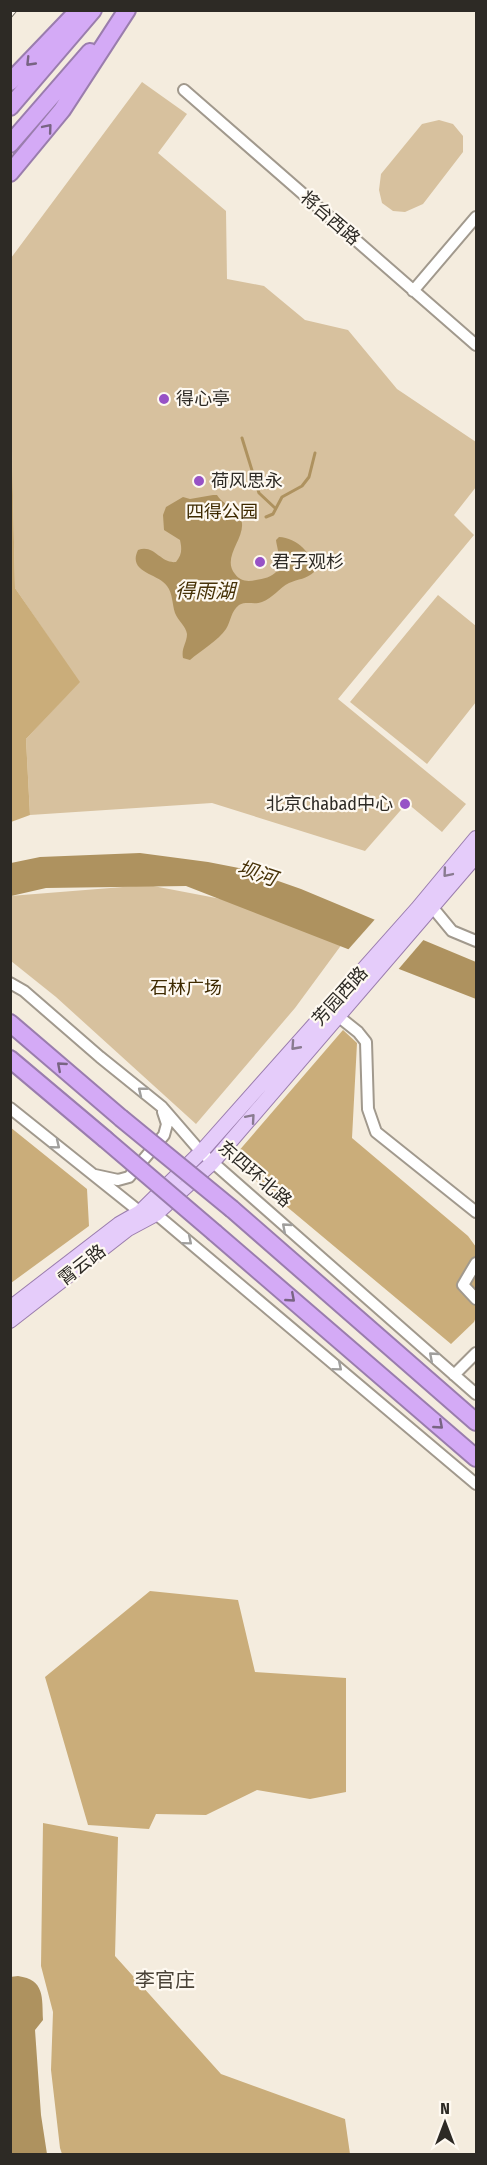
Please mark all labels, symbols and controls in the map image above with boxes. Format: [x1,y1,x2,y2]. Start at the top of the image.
one-way arrow [26,55,37,65]
one-way arrow [41,124,52,135]
street label: 将台西路 [296,186,364,250]
place label: 得心亭 [176,388,230,410]
marker: 得心亭 [157,392,171,406]
place label: 荷风思永 [211,470,283,492]
marker: 荷风思永 [192,474,206,488]
park label: 四得公园 [186,501,258,523]
place label: 君子观杉 [272,551,344,573]
marker: 君子观杉 [253,555,267,569]
water label: 得雨湖 [175,579,238,603]
place label: 北京Chabad中心 [266,793,393,815]
marker: 北京Chabad中心 [398,797,412,811]
water label: 坝河 [234,855,284,892]
one-way arrow [443,866,454,877]
street label: 芳园西路 [308,962,372,1030]
park label: 石林广场 [150,977,222,999]
one-way arrow [291,1039,302,1050]
one-way arrow [57,1063,68,1074]
one-way arrow [138,1088,149,1099]
one-way arrow [243,1114,254,1125]
street label: 东四环北路 [214,1136,296,1212]
one-way arrow [49,1137,60,1148]
one-way arrow [282,1223,293,1234]
one-way arrow [181,1234,192,1245]
street label: 霄云路 [54,1240,110,1290]
one-way arrow [284,1291,295,1302]
one-way arrow [428,1352,439,1363]
one-way arrow [331,1360,342,1371]
one-way arrow [432,1418,443,1429]
district label: 李官庄 [135,1968,195,1992]
north arrow [415,2093,475,2153]
text: N [440,2099,450,2118]

